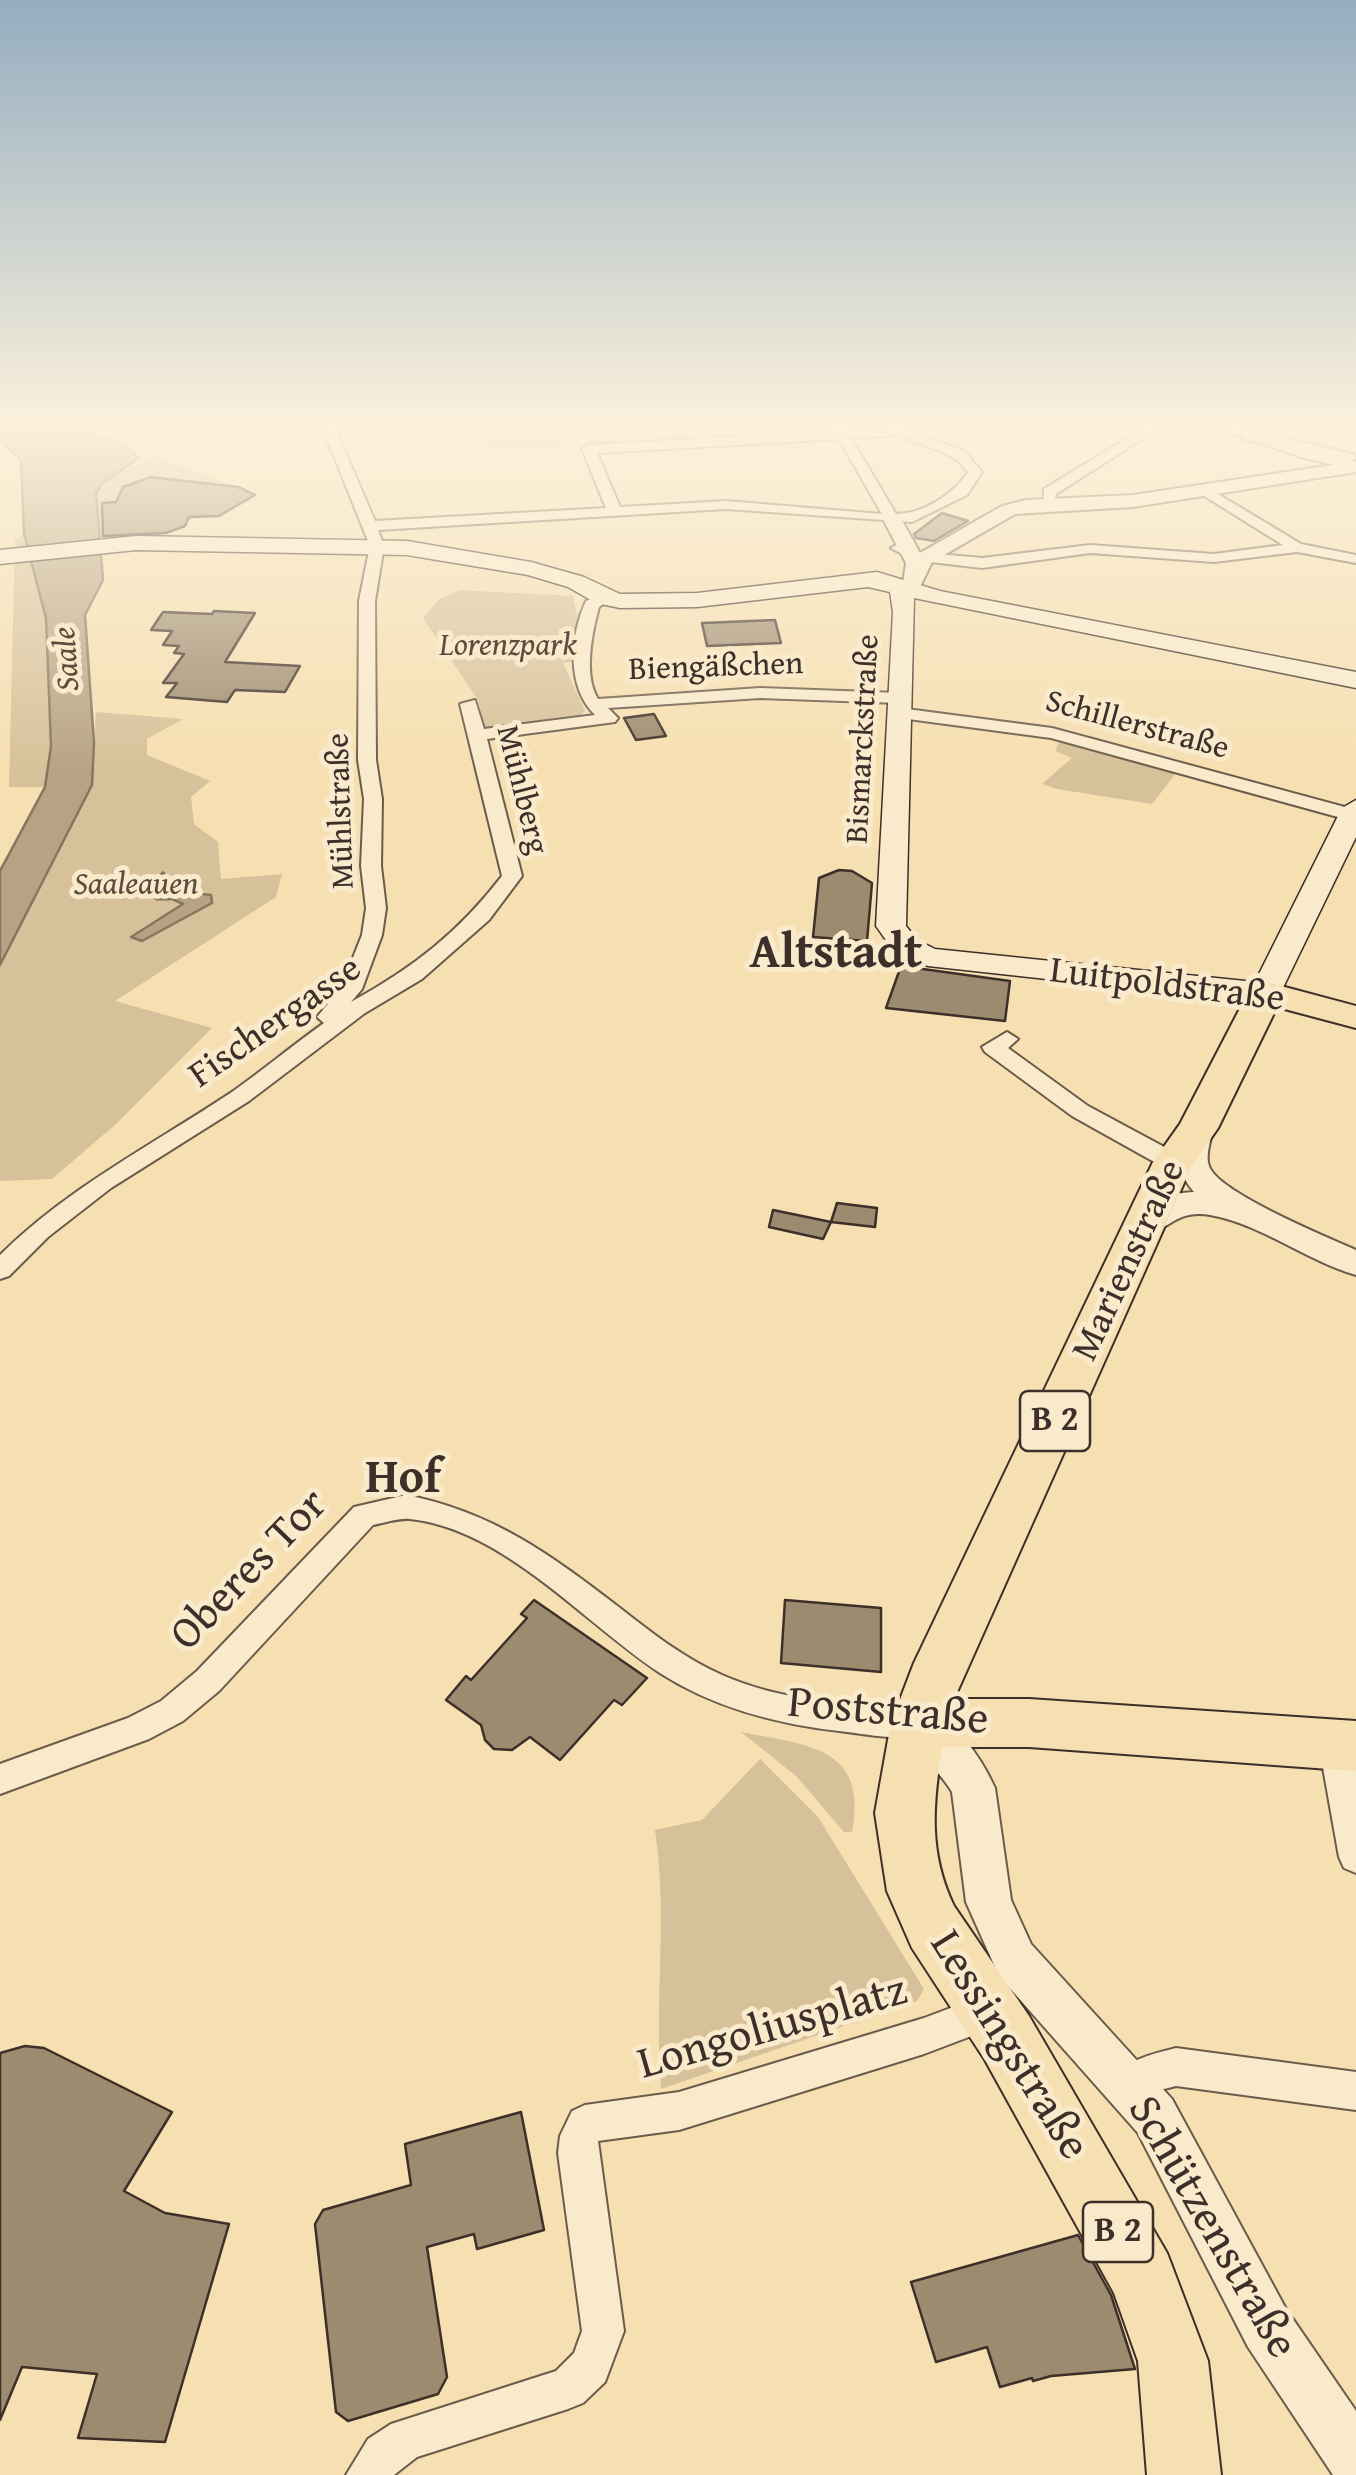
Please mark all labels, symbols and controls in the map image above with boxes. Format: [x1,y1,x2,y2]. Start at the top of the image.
water label: Saale [47,625,89,693]
park label: Lorenzpark [439,628,577,666]
street label: Bismarckstraße [839,633,889,845]
street label: Biengäßchen [628,646,804,690]
street label: Schillerstraße [1041,683,1233,769]
street label: Mühlberg [487,722,555,858]
street label: Mühlstraße [320,732,364,890]
park label: Saaleauen [74,867,198,905]
district label: Altstadt [750,926,922,984]
street label: Fischergasse [181,947,371,1099]
street label: Luitpoldstraße [1047,949,1287,1023]
street label: Marienstraße [1064,1153,1196,1369]
road number: B 2 [1020,1391,1090,1451]
district label: Hof [365,1451,441,1509]
street label: Oberes Tor [160,1479,340,1663]
street label: Poststraße [785,1677,991,1749]
street label: Lessingstraße [916,1922,1100,2170]
street label: Longoliusplatz [633,1965,913,2093]
street label: Schützenstraße [1114,2087,1308,2369]
road number: B 2 [1083,2202,1153,2262]

